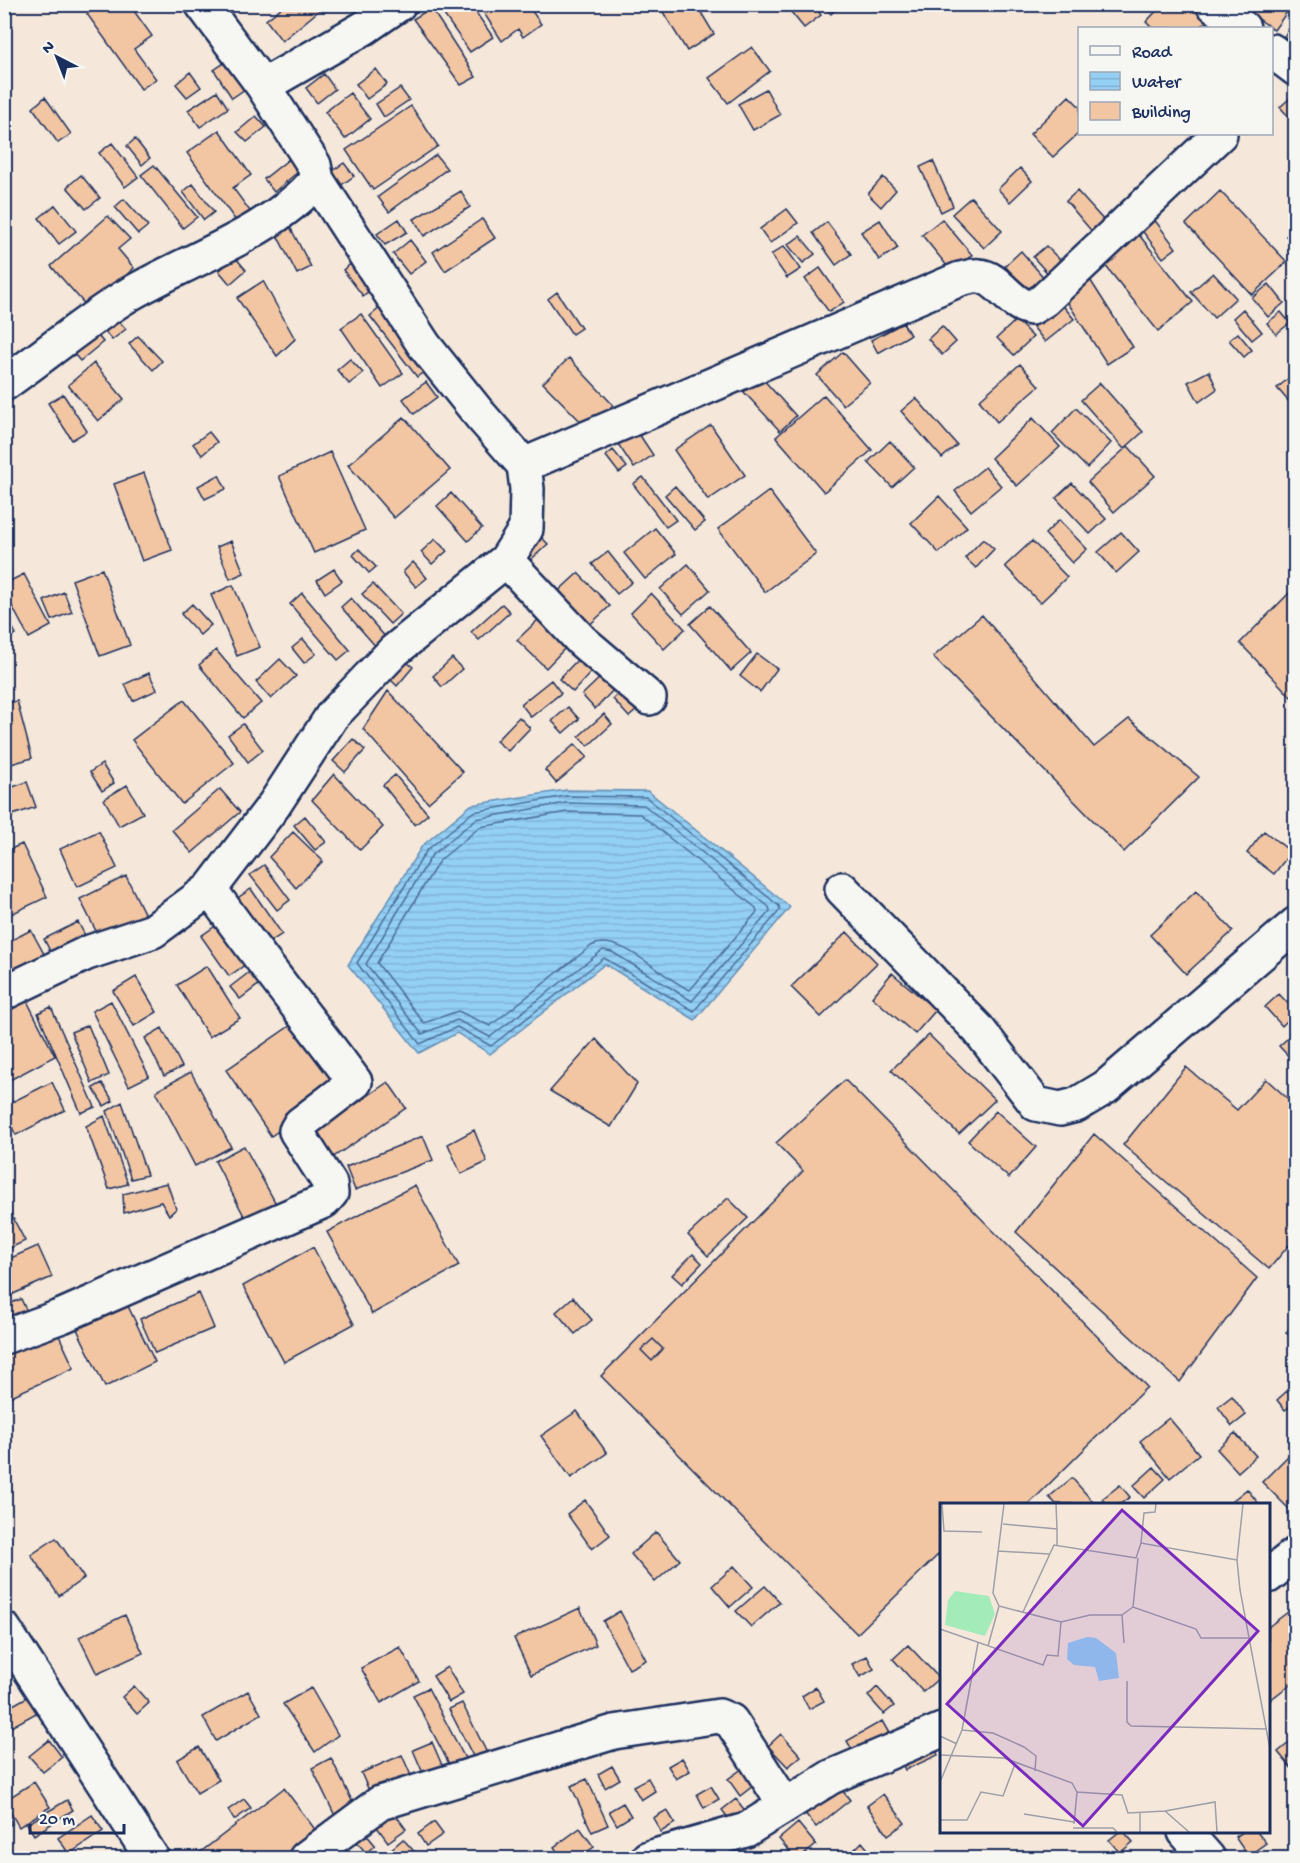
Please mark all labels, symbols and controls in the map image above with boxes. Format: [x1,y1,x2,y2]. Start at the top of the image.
north arrow [27,27,87,87]
legend [1078,27,1273,135]
text: N [39,38,60,59]
text: Road [1132,43,1173,64]
text: Water [1132,73,1182,94]
text: Building [1131,103,1191,124]
inset map [940,1503,1270,1833]
scale bar [30,1797,124,1835]
text: 20 m [39,1810,75,1831]

